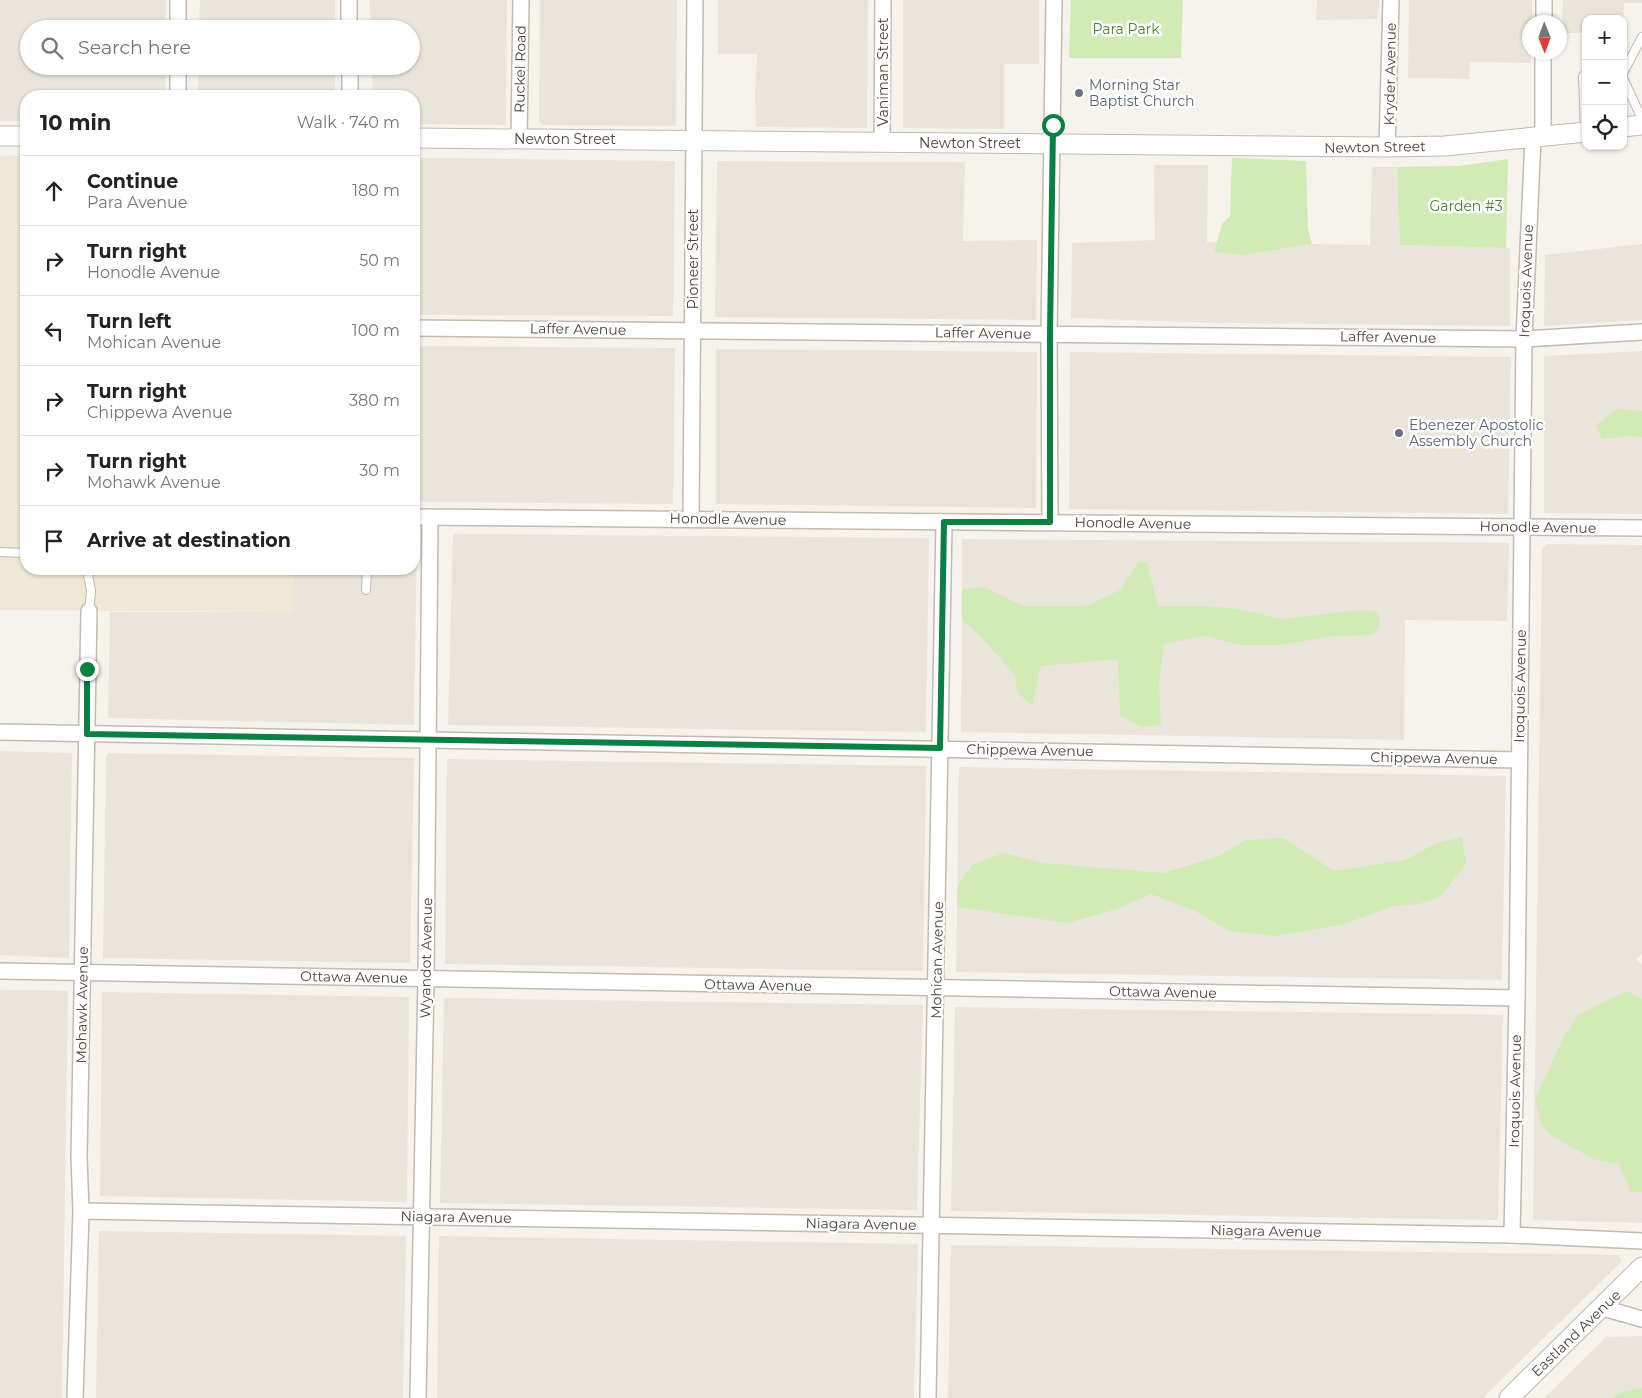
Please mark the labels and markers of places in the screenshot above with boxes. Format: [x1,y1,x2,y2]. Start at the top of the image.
place label: Morning Star Baptist Church [1089,76,1194,110]
marker: Morning Star Baptist Church [1073,87,1085,99]
place label: Ebenezer Apostolic Assembly Church [1409,416,1544,450]
marker: Ebenezer Apostolic Assembly Church [1393,427,1405,439]

